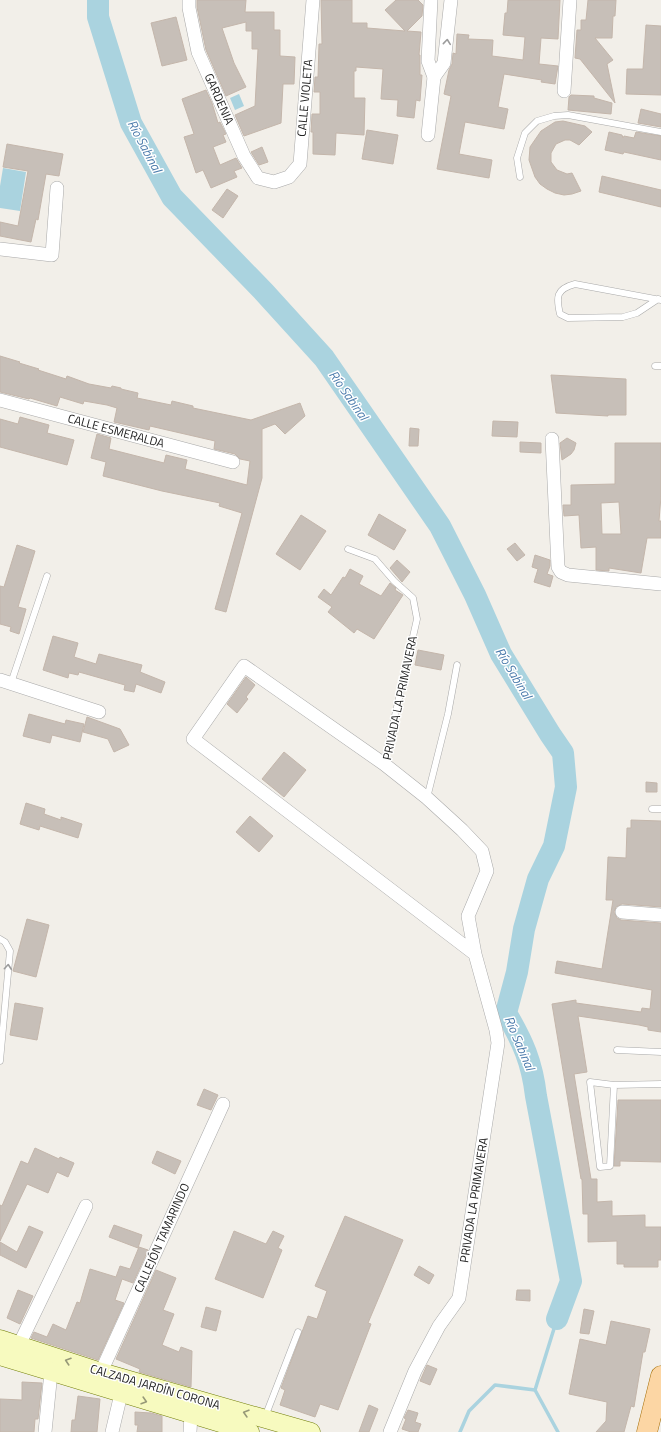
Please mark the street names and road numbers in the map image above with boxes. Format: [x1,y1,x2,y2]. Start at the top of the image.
street label: CALLE VIOLETA [292,58,317,137]
street label: GARDENIA [200,70,239,128]
street label: CALLE ESMERALDA [66,409,167,453]
street label: PRIVADA LA PRIMAVERA [377,634,422,762]
street label: PRIVADA LA PRIMAVERA [454,1136,493,1264]
street label: CALLEJÓN TAMARINDO [129,1180,194,1296]
street label: CALZADA JARDÍN CORONA [88,1359,223,1414]

